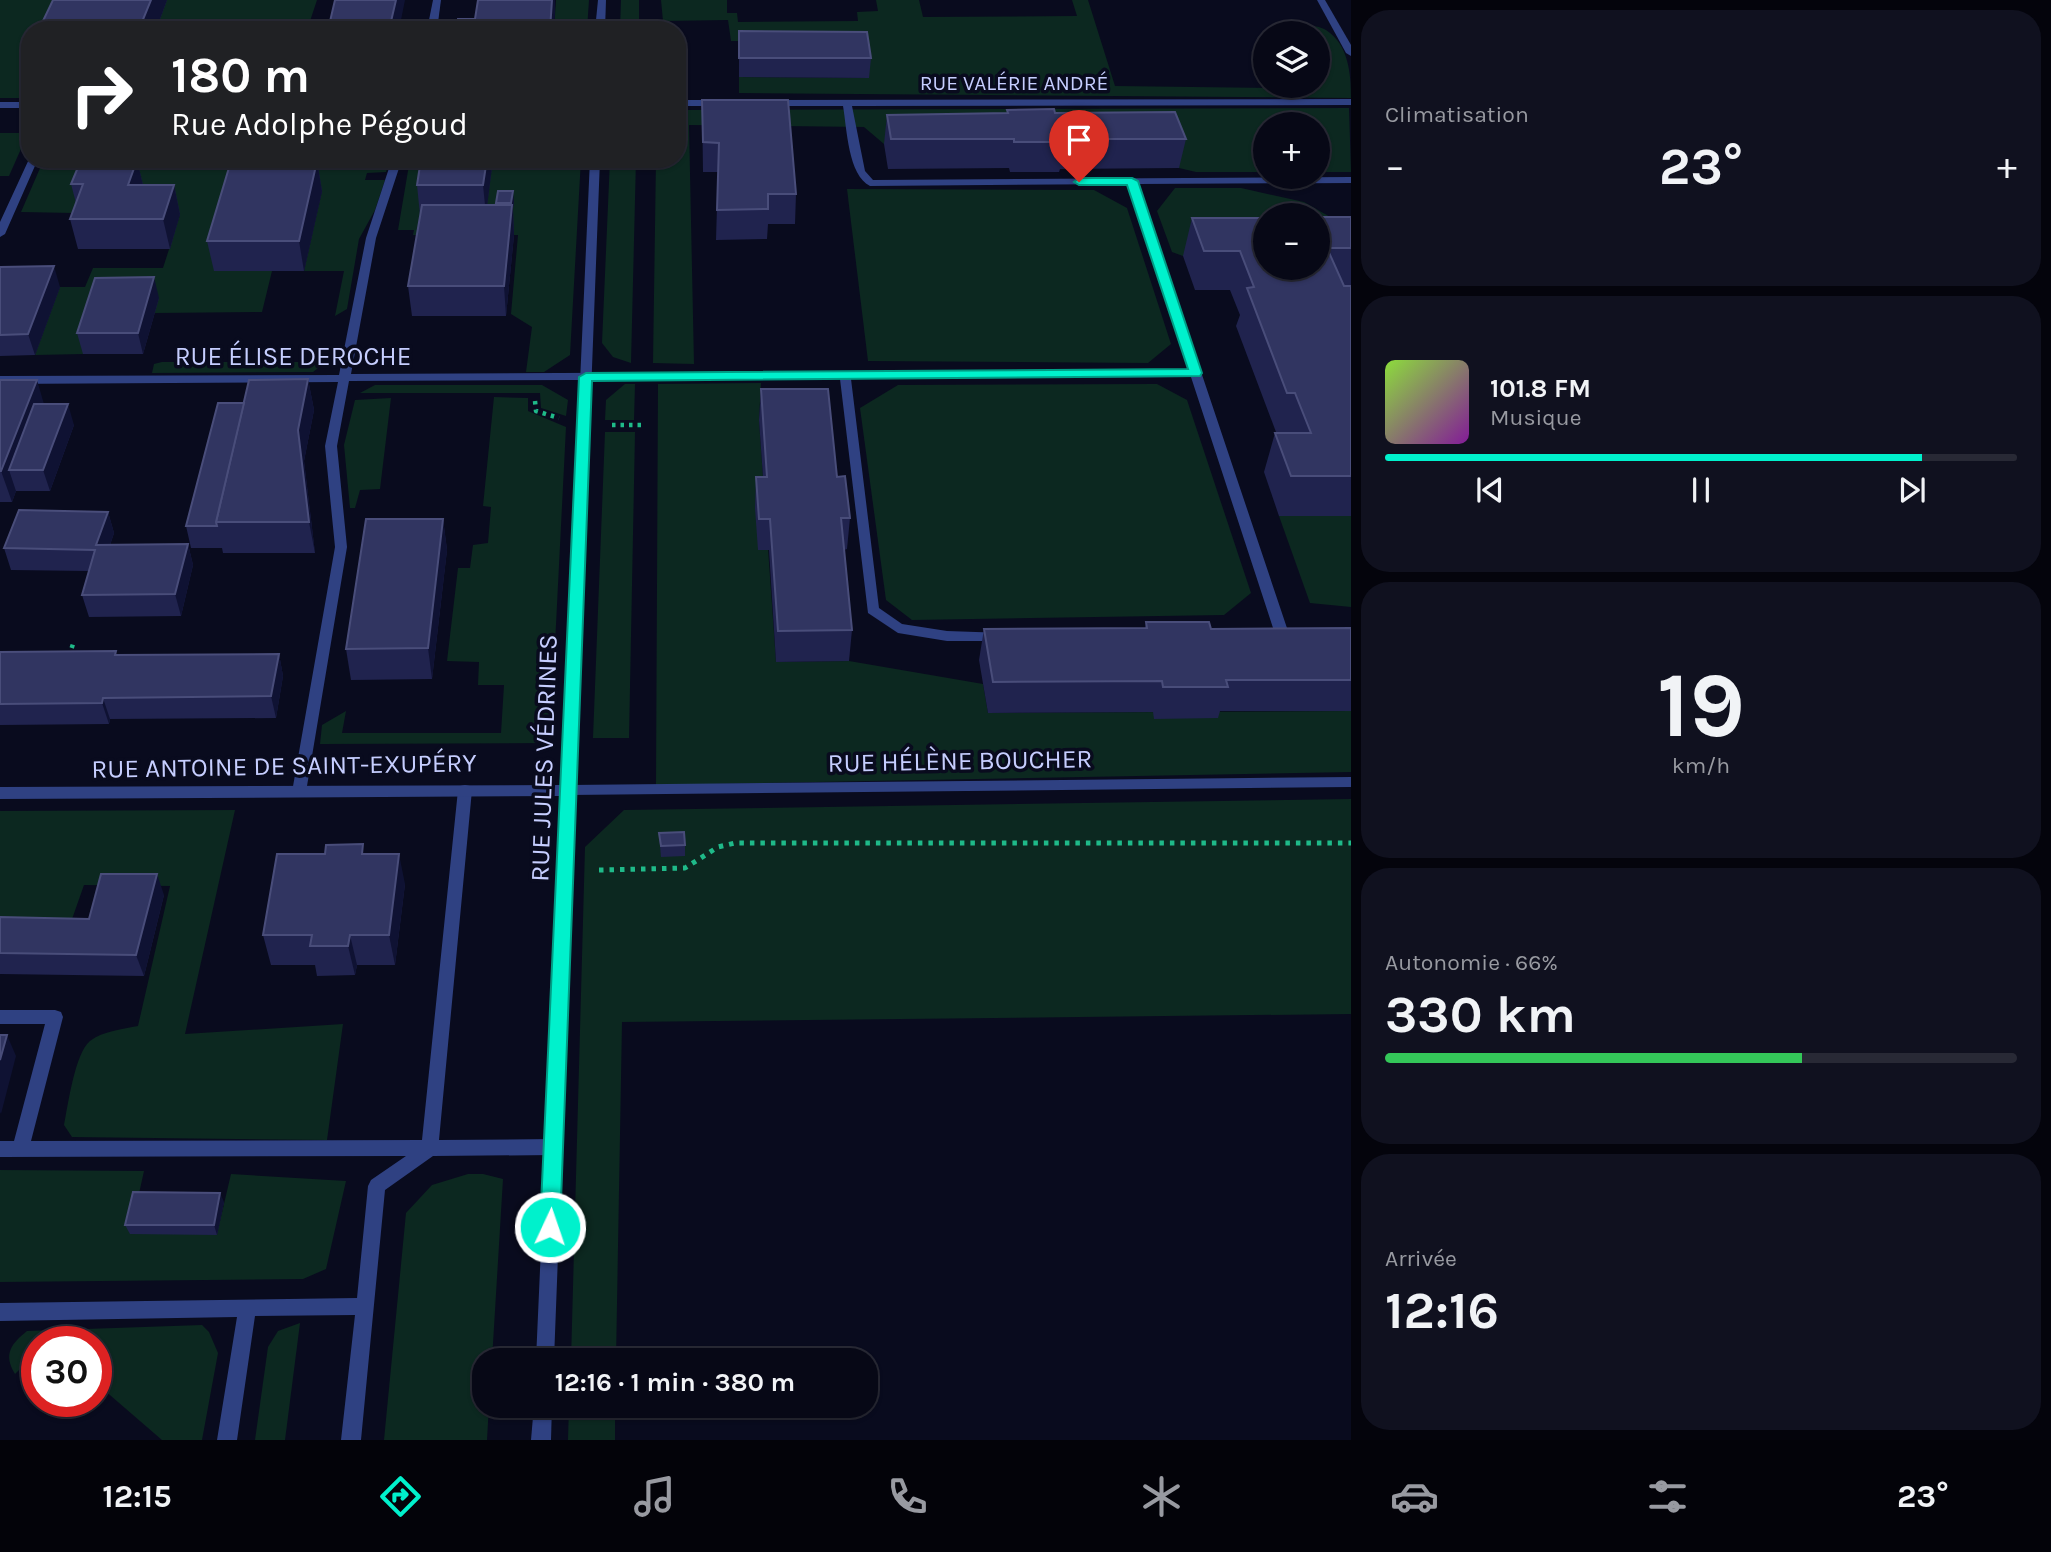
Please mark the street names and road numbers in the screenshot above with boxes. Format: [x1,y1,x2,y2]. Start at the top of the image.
street label: RUE VALÉRIE ANDRÉ [920,71,1108,95]
street label: RUE ÉLISE DEROCHE [175,340,411,372]
street label: RUE JULES VÉDRINES [523,634,564,882]
street label: RUE HÉLÈNE BOUCHER [827,742,1093,779]
street label: RUE ANTOINE DE SAINT-EXUPÉRY [91,746,478,785]

